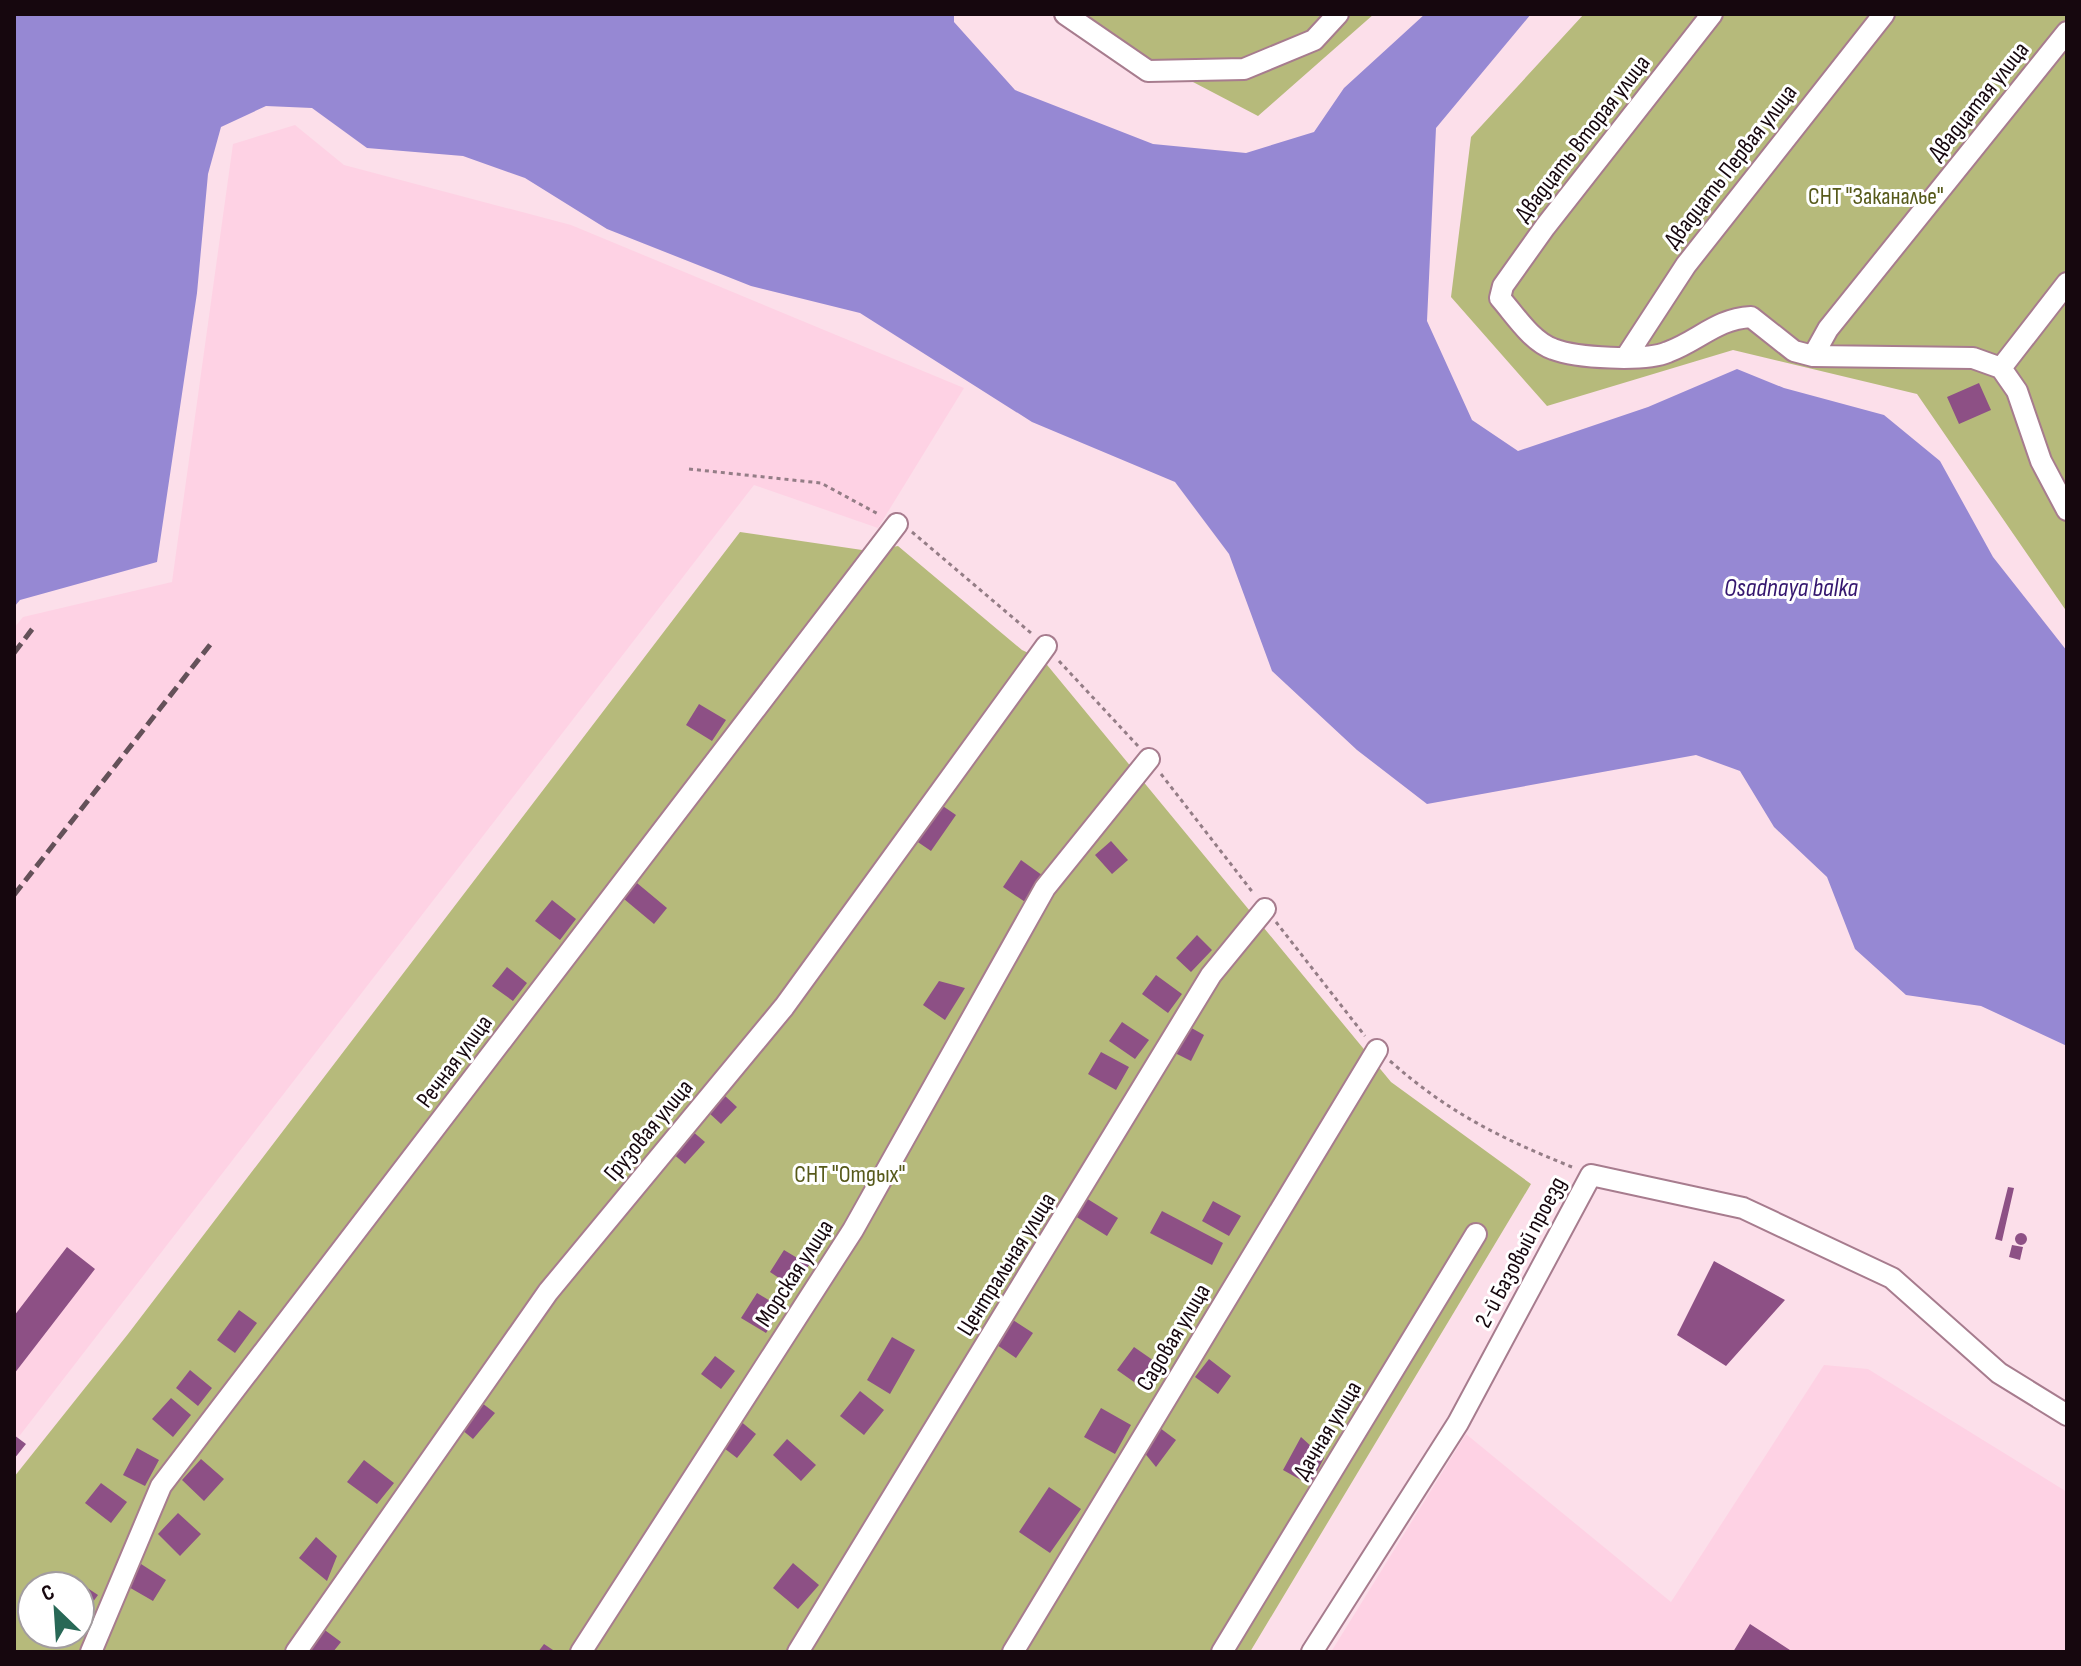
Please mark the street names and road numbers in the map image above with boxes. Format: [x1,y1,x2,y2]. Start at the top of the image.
street label: Двадцатая улица [1922,36,2035,167]
street label: Двадцать Вторая улица [1508,49,1657,228]
street label: Двадцать Первая улица [1658,79,1803,254]
street label: Речная улица [410,1009,499,1113]
street label: Грузовая улица [598,1074,699,1187]
street label: 2-й Базовый проезд [1469,1172,1572,1333]
street label: Центральная улица [951,1187,1062,1341]
street label: Морская улица [749,1214,840,1332]
street label: Садовая улица [1130,1279,1217,1396]
street label: Дачная улица [1287,1376,1368,1485]

